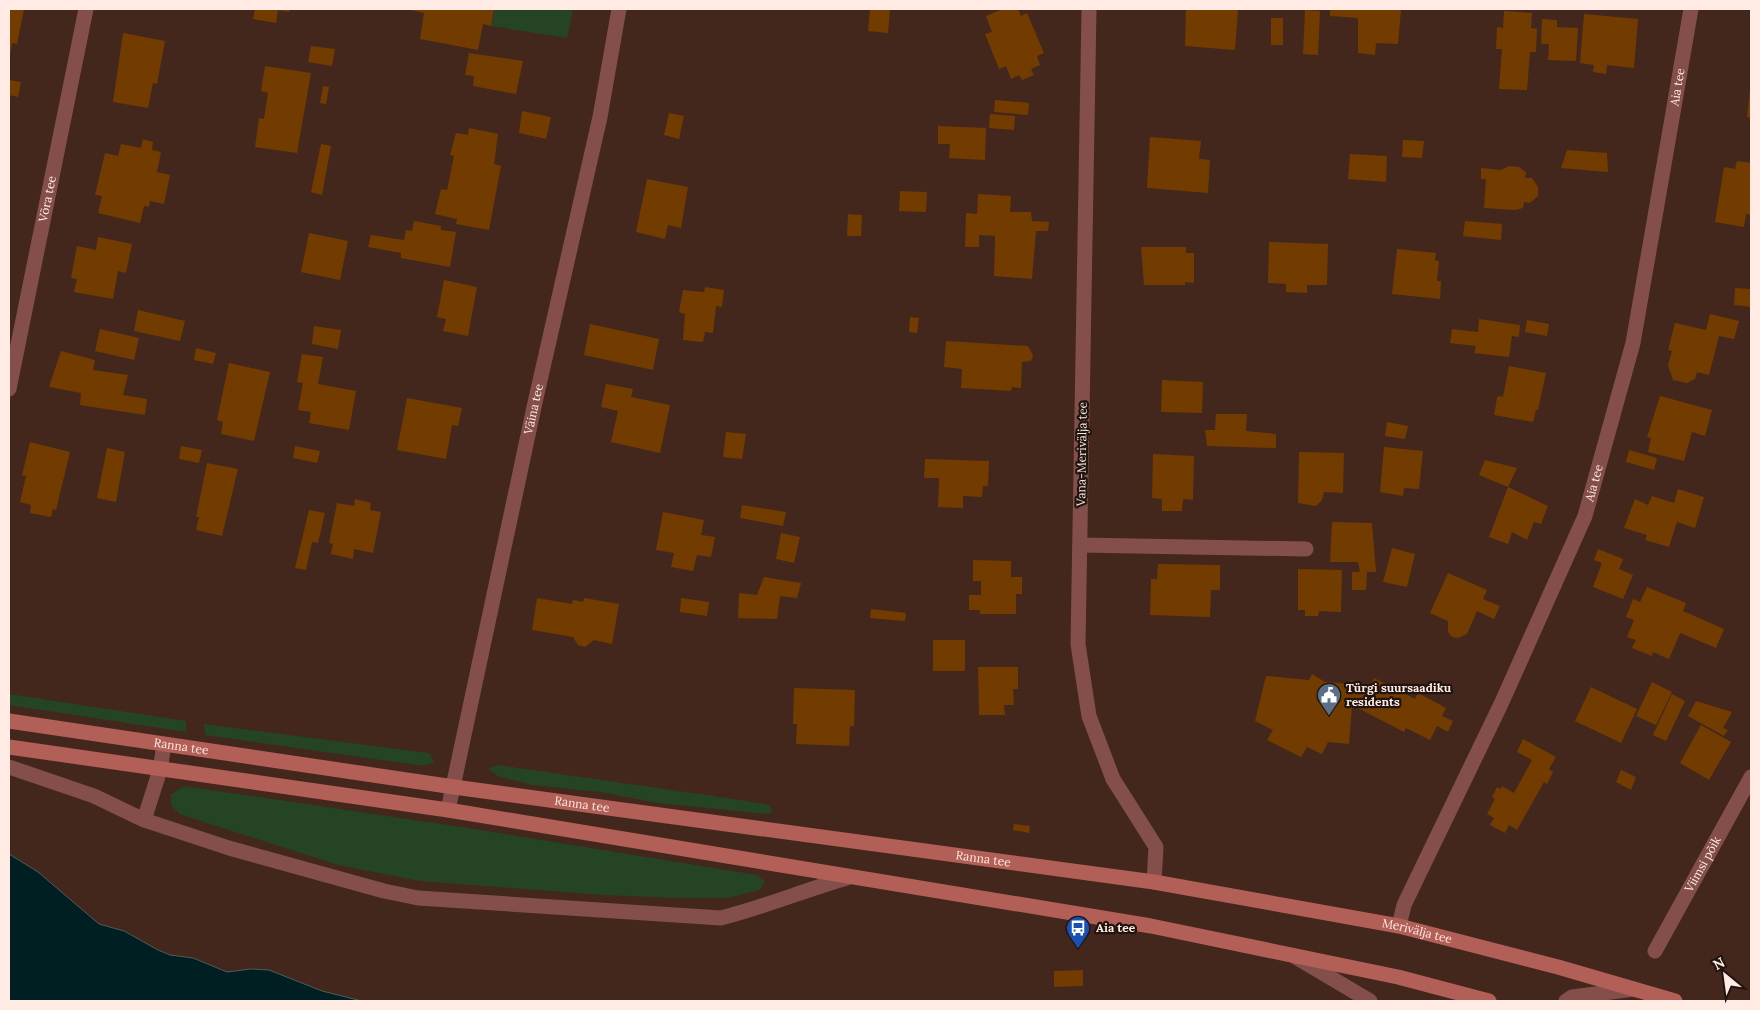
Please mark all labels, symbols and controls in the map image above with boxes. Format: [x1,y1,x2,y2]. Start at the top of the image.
street label: Aia tee [1666,67,1688,108]
street label: Võra tee [35,174,59,224]
street label: Väina tee [520,382,546,437]
street label: Vana-Merivälja tee [1073,401,1090,507]
street label: Aia tee [1581,462,1606,504]
place label: Türgi suursaadiku residents [1346,680,1452,709]
public building icon: Türgi suursaadiku residents [1316,682,1342,716]
street label: Ranna tee [153,735,210,758]
street label: Ranna tee [554,793,611,815]
street label: Viimsi põik [1681,833,1724,895]
street label: Ranna tee [955,847,1012,870]
bus stop icon: Aia tee [1065,915,1091,949]
street label: Merivälja tee [1381,915,1454,947]
place label: Aia tee [1096,920,1136,935]
north arrow [1700,950,1750,1000]
text: N [1710,953,1728,974]

